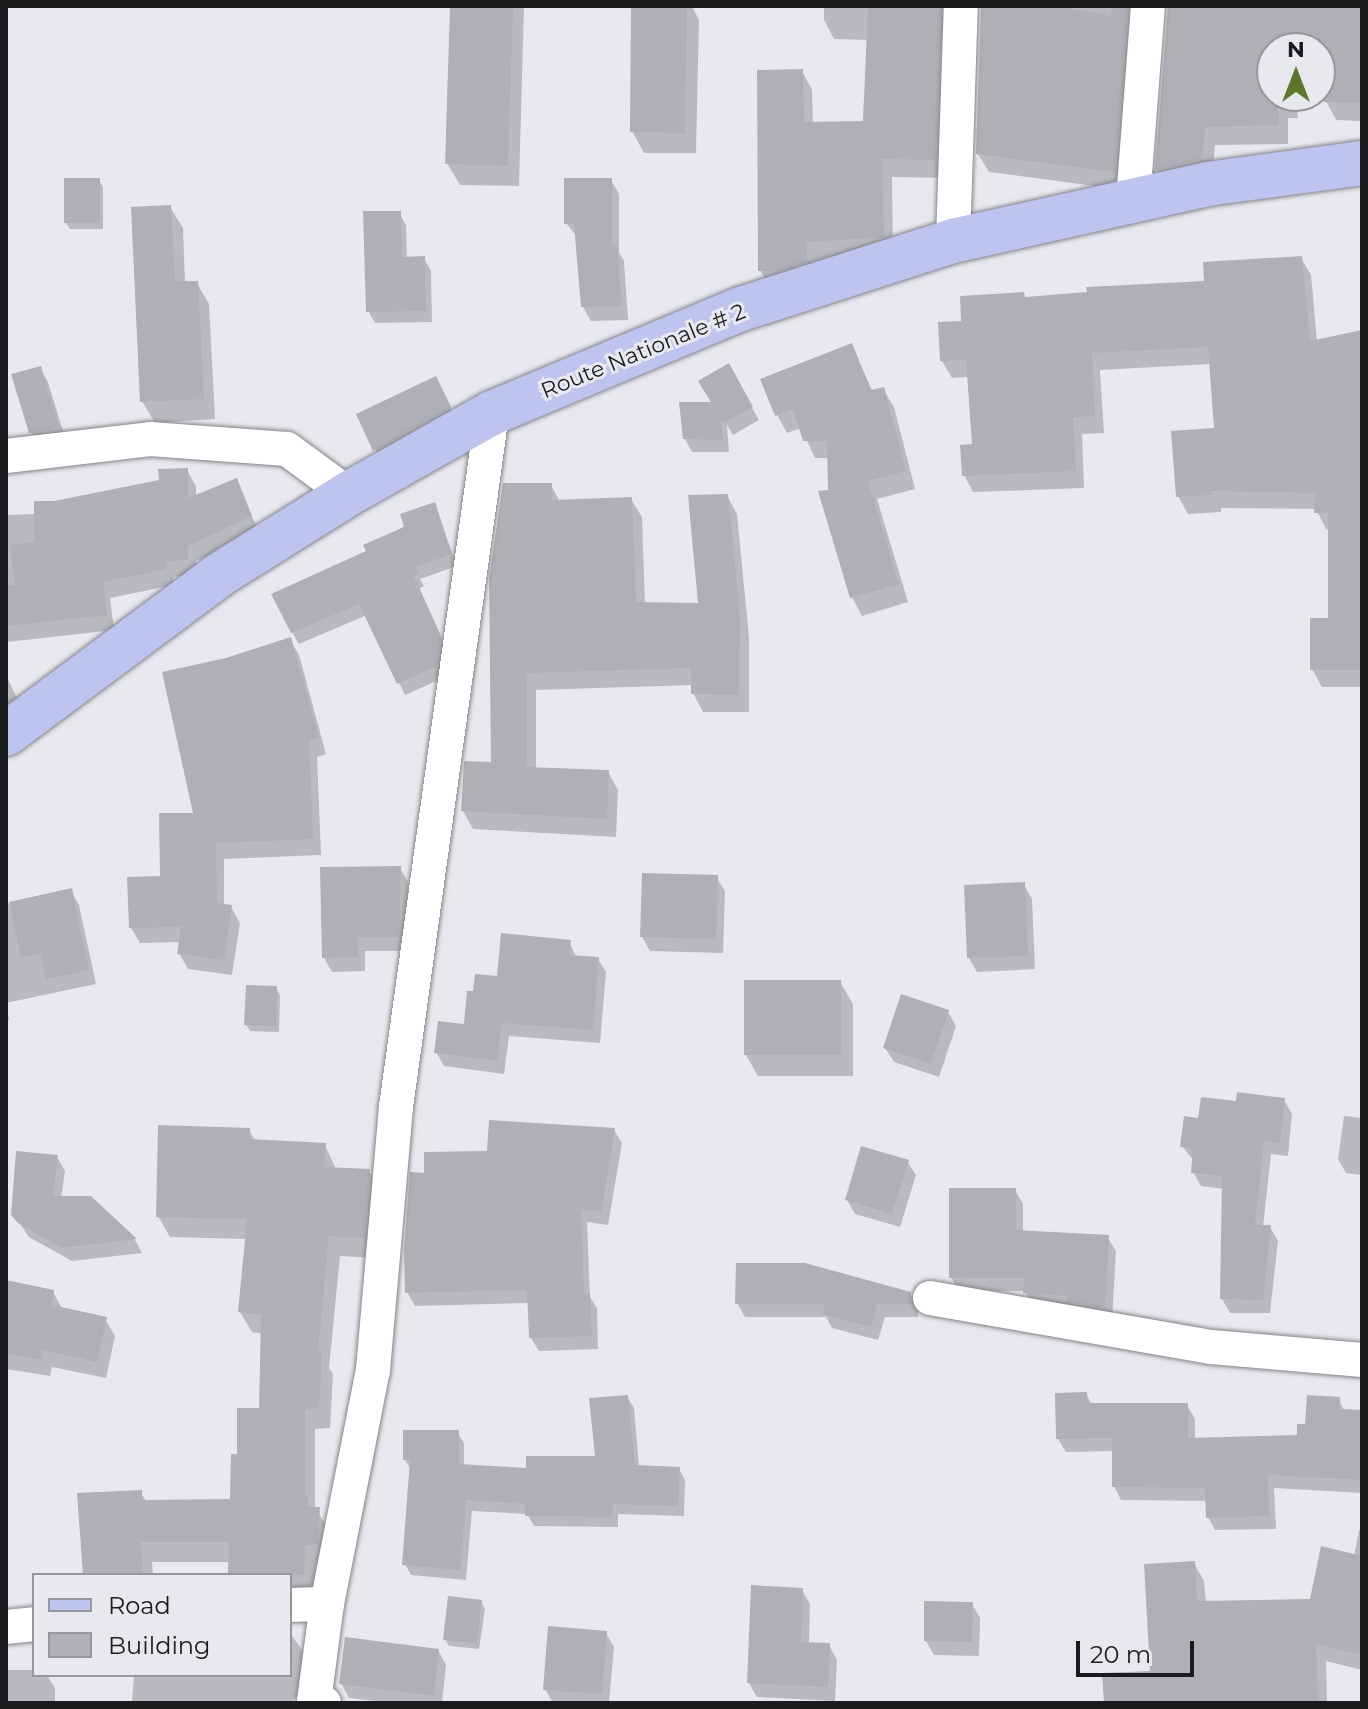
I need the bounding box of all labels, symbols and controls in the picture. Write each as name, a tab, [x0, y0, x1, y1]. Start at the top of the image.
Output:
north arrow	[1256, 32, 1336, 112]
text: N	[1287, 36, 1305, 63]
street label: Route Nationale # 2	[537, 298, 749, 404]
legend	[32, 1573, 292, 1677]
text: Road	[108, 1591, 171, 1620]
scale bar	[1080, 1625, 1198, 1675]
text: Building	[108, 1631, 211, 1660]
text: 20 m	[1090, 1640, 1151, 1669]

